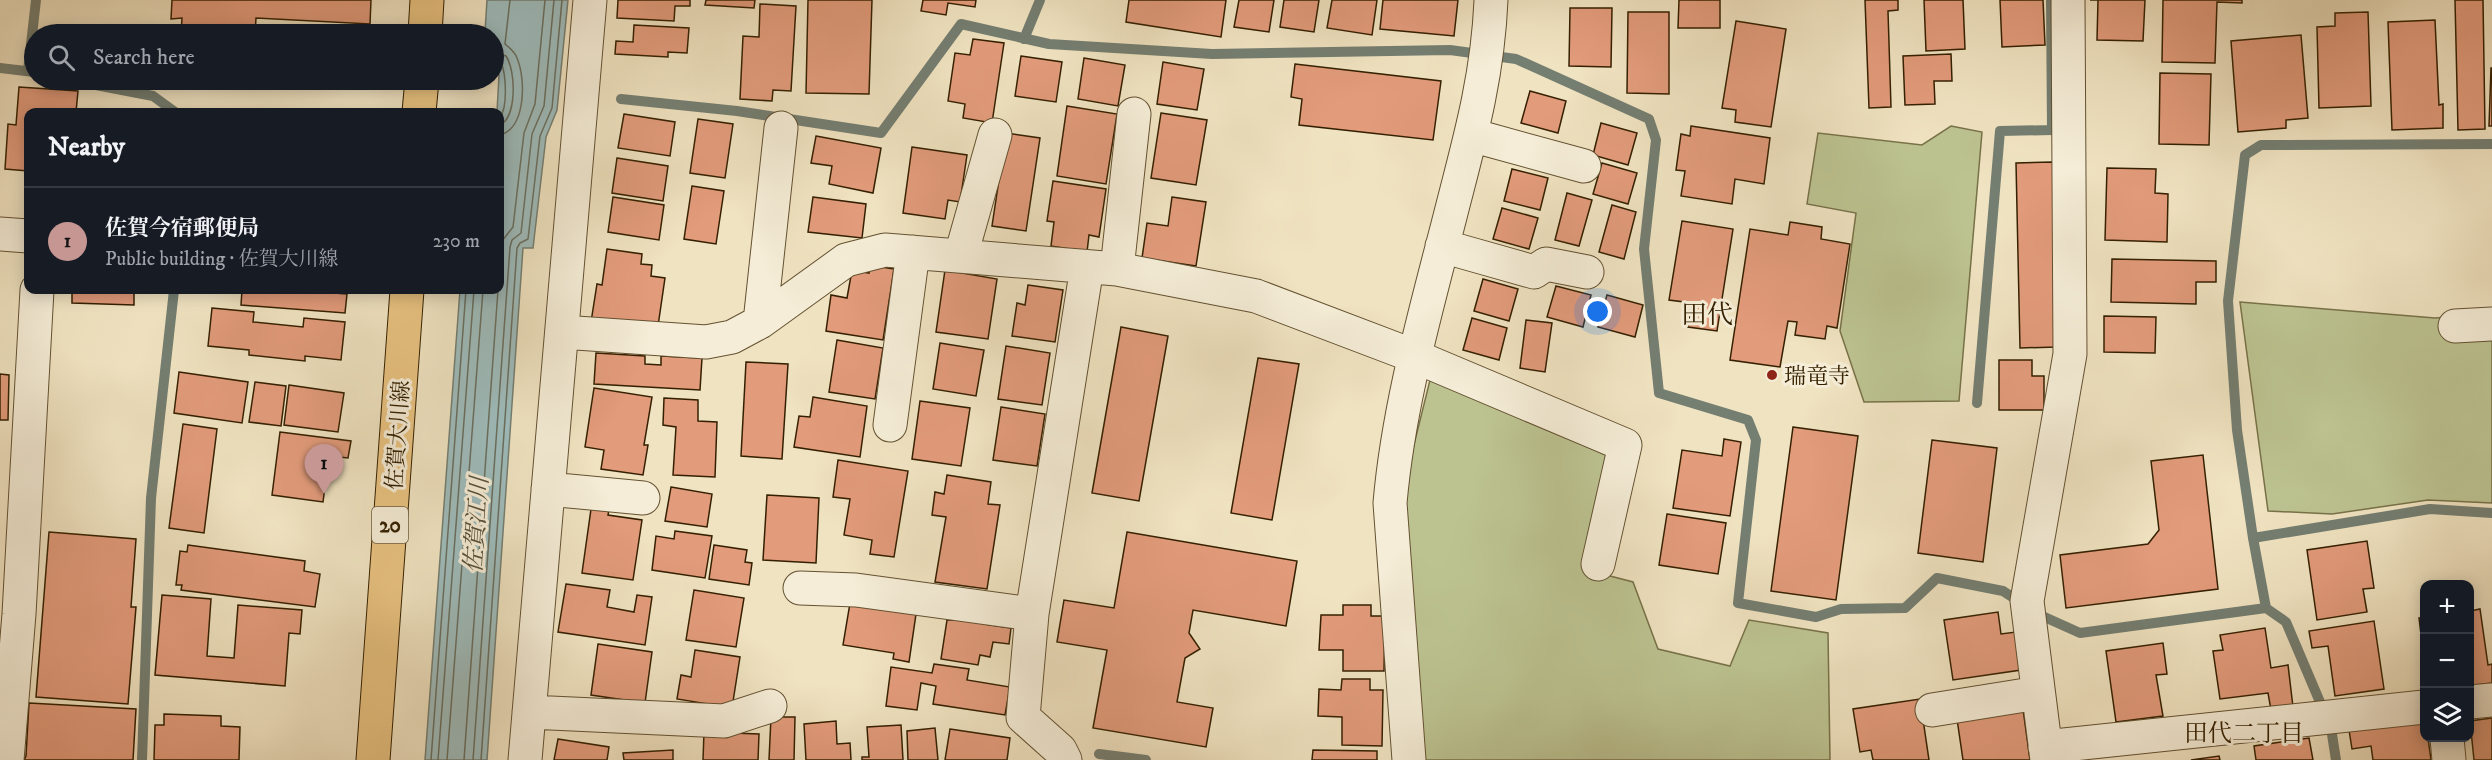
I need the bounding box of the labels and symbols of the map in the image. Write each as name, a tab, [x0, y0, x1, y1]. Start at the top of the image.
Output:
your location	[1583, 297, 1612, 326]
district label: 田代	[1681, 299, 1733, 332]
place label: 瑞竜寺	[1784, 363, 1850, 390]
marker: 瑞竜寺	[1765, 368, 1779, 382]
street label: 佐賀大川線	[381, 379, 416, 491]
pin: 1	[304, 444, 344, 494]
water label: 佐賀江川	[459, 473, 496, 574]
road number: 20	[372, 507, 408, 543]
district label: 田代二丁目	[2184, 719, 2304, 749]

